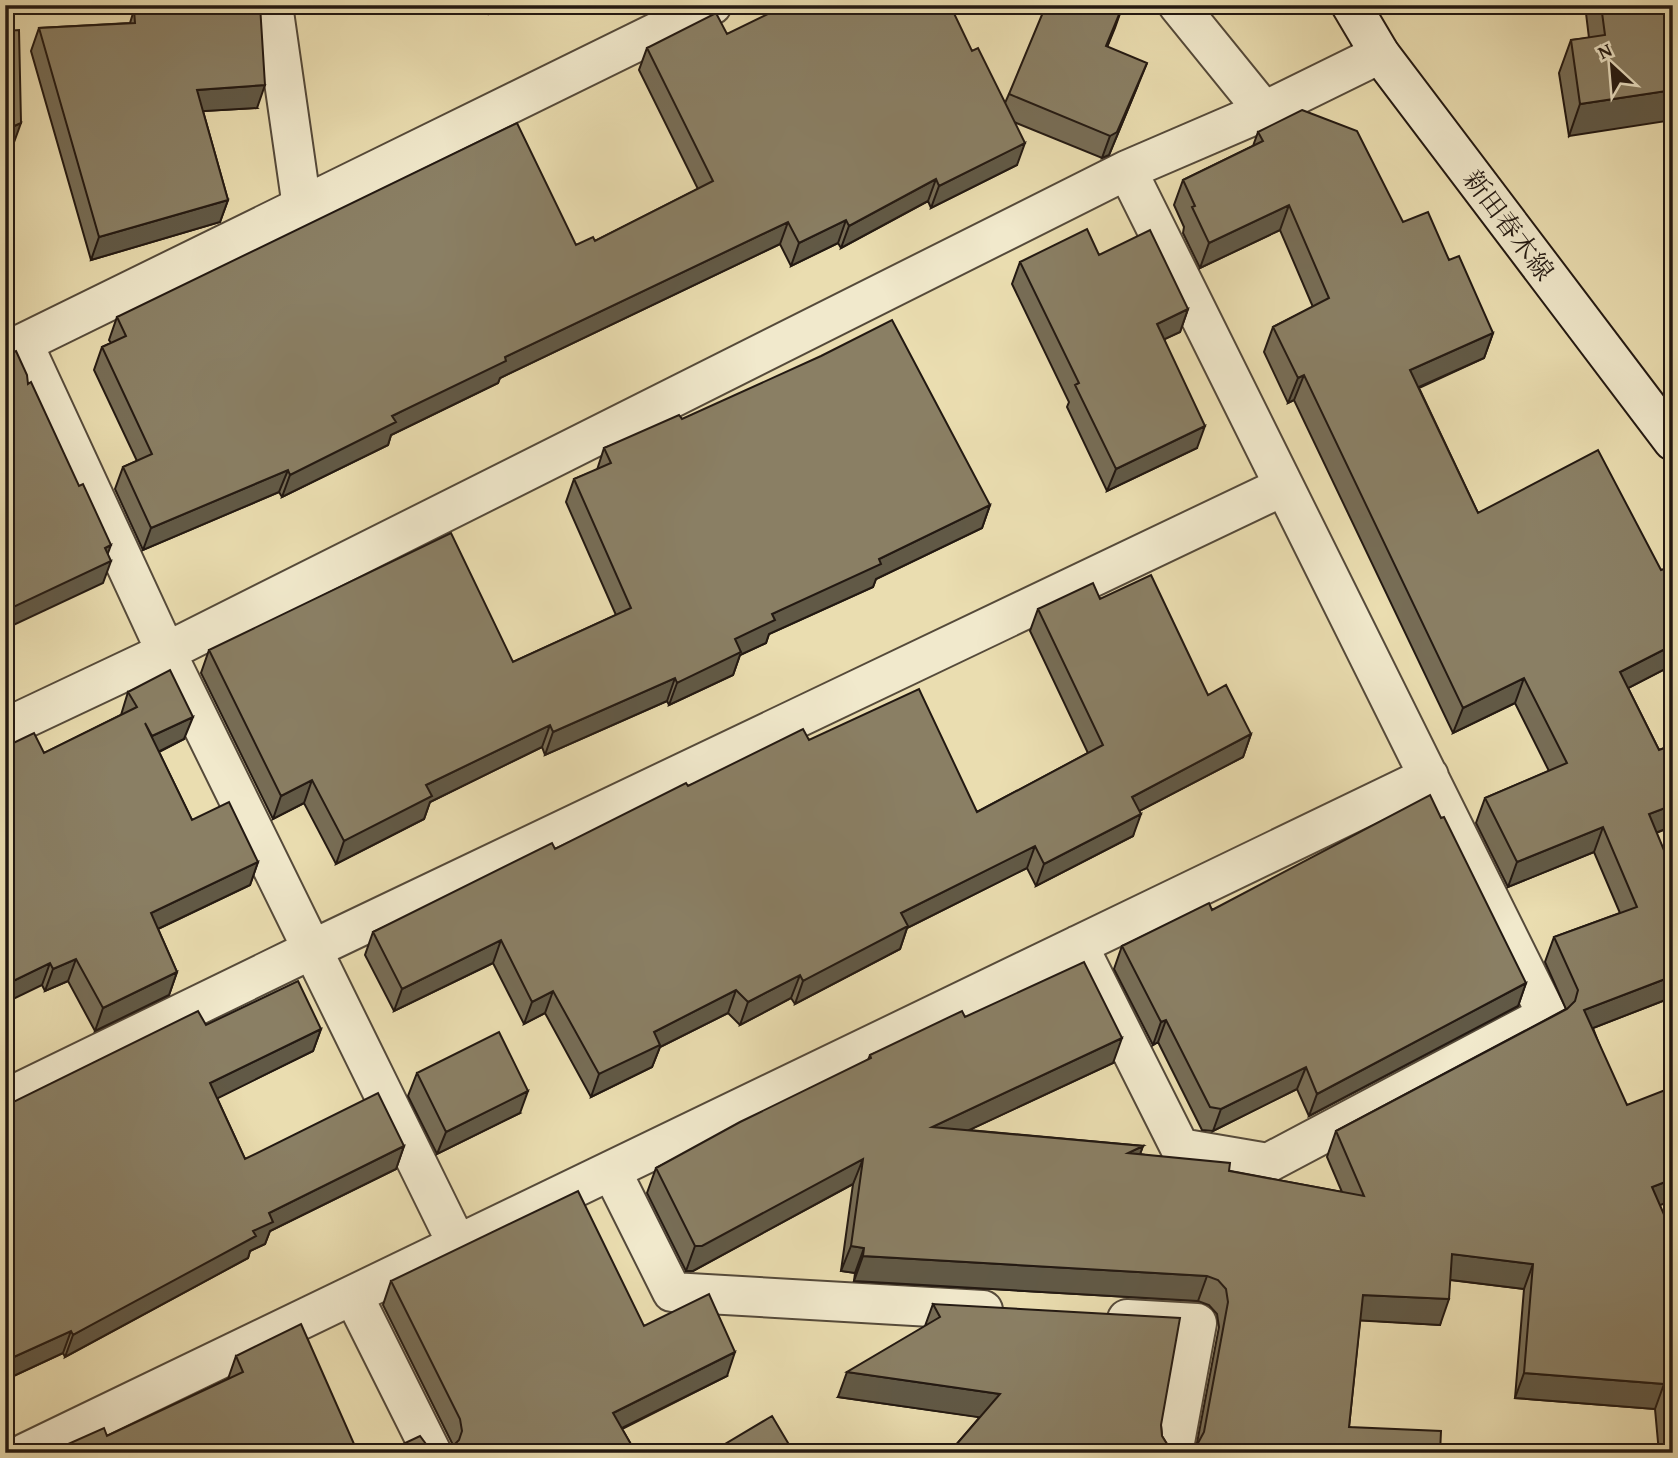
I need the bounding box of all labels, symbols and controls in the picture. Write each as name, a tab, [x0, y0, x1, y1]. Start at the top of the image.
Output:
north arrow	[1576, 32, 1646, 102]
text: N	[1593, 35, 1617, 66]
street label: 新田春木線	[1454, 161, 1564, 289]

